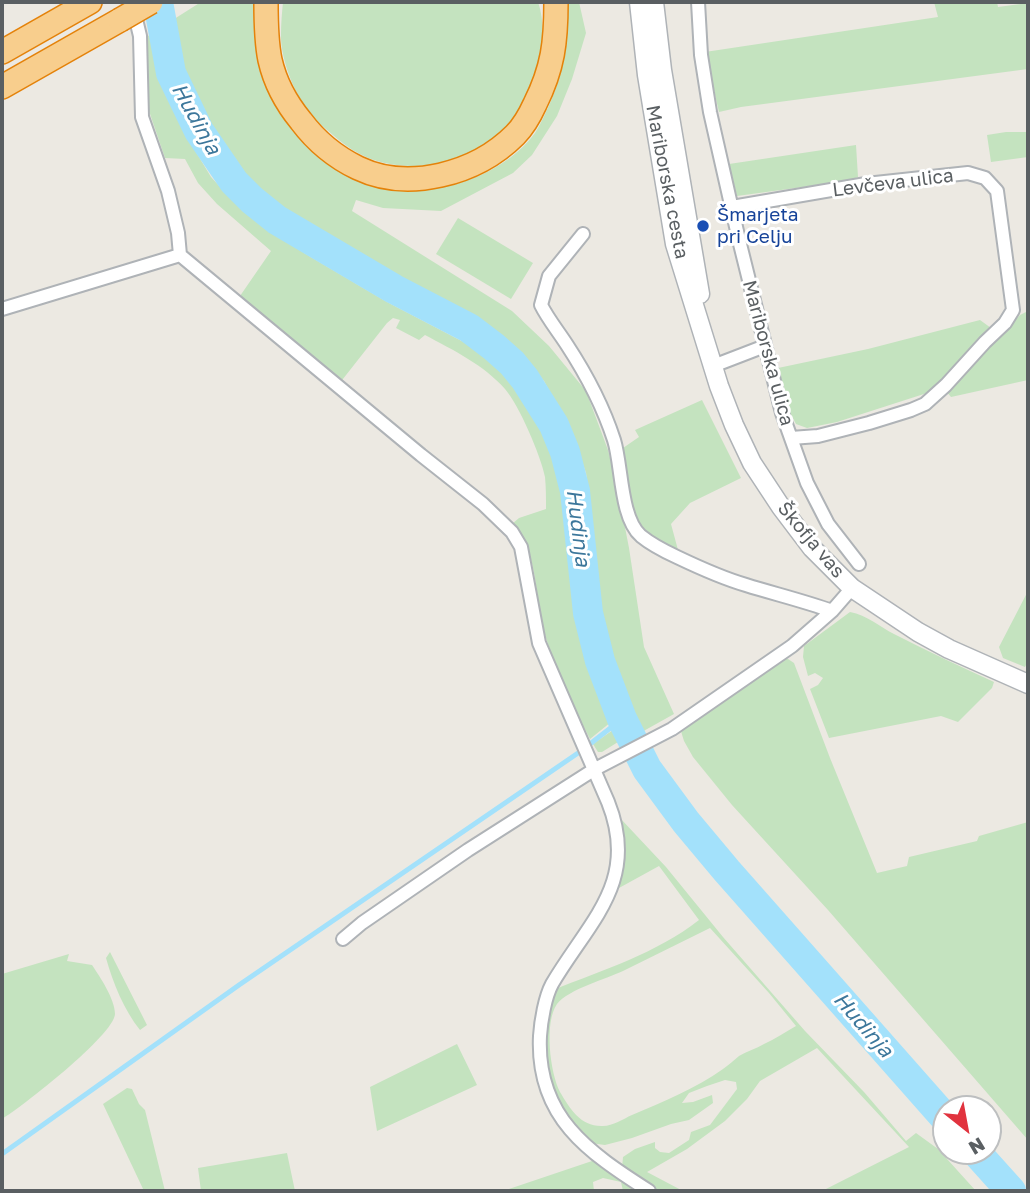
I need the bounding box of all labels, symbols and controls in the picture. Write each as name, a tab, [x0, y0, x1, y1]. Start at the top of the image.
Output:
water label: Hudinja	[166, 79, 226, 159]
street label: Mariborska cesta	[641, 103, 693, 261]
street label: Levčeva ulica	[831, 164, 955, 202]
place label: Šmarjeta pri Celju	[717, 204, 799, 248]
marker: Šmarjeta pri Celju	[695, 218, 711, 234]
street label: Mariborska ulica	[738, 278, 798, 428]
water label: Hudinja	[561, 488, 595, 568]
street label: Škofja vas	[773, 497, 849, 583]
water label: Hudinja	[828, 987, 898, 1063]
north arrow	[932, 1095, 1002, 1165]
text: N	[965, 1133, 989, 1160]

